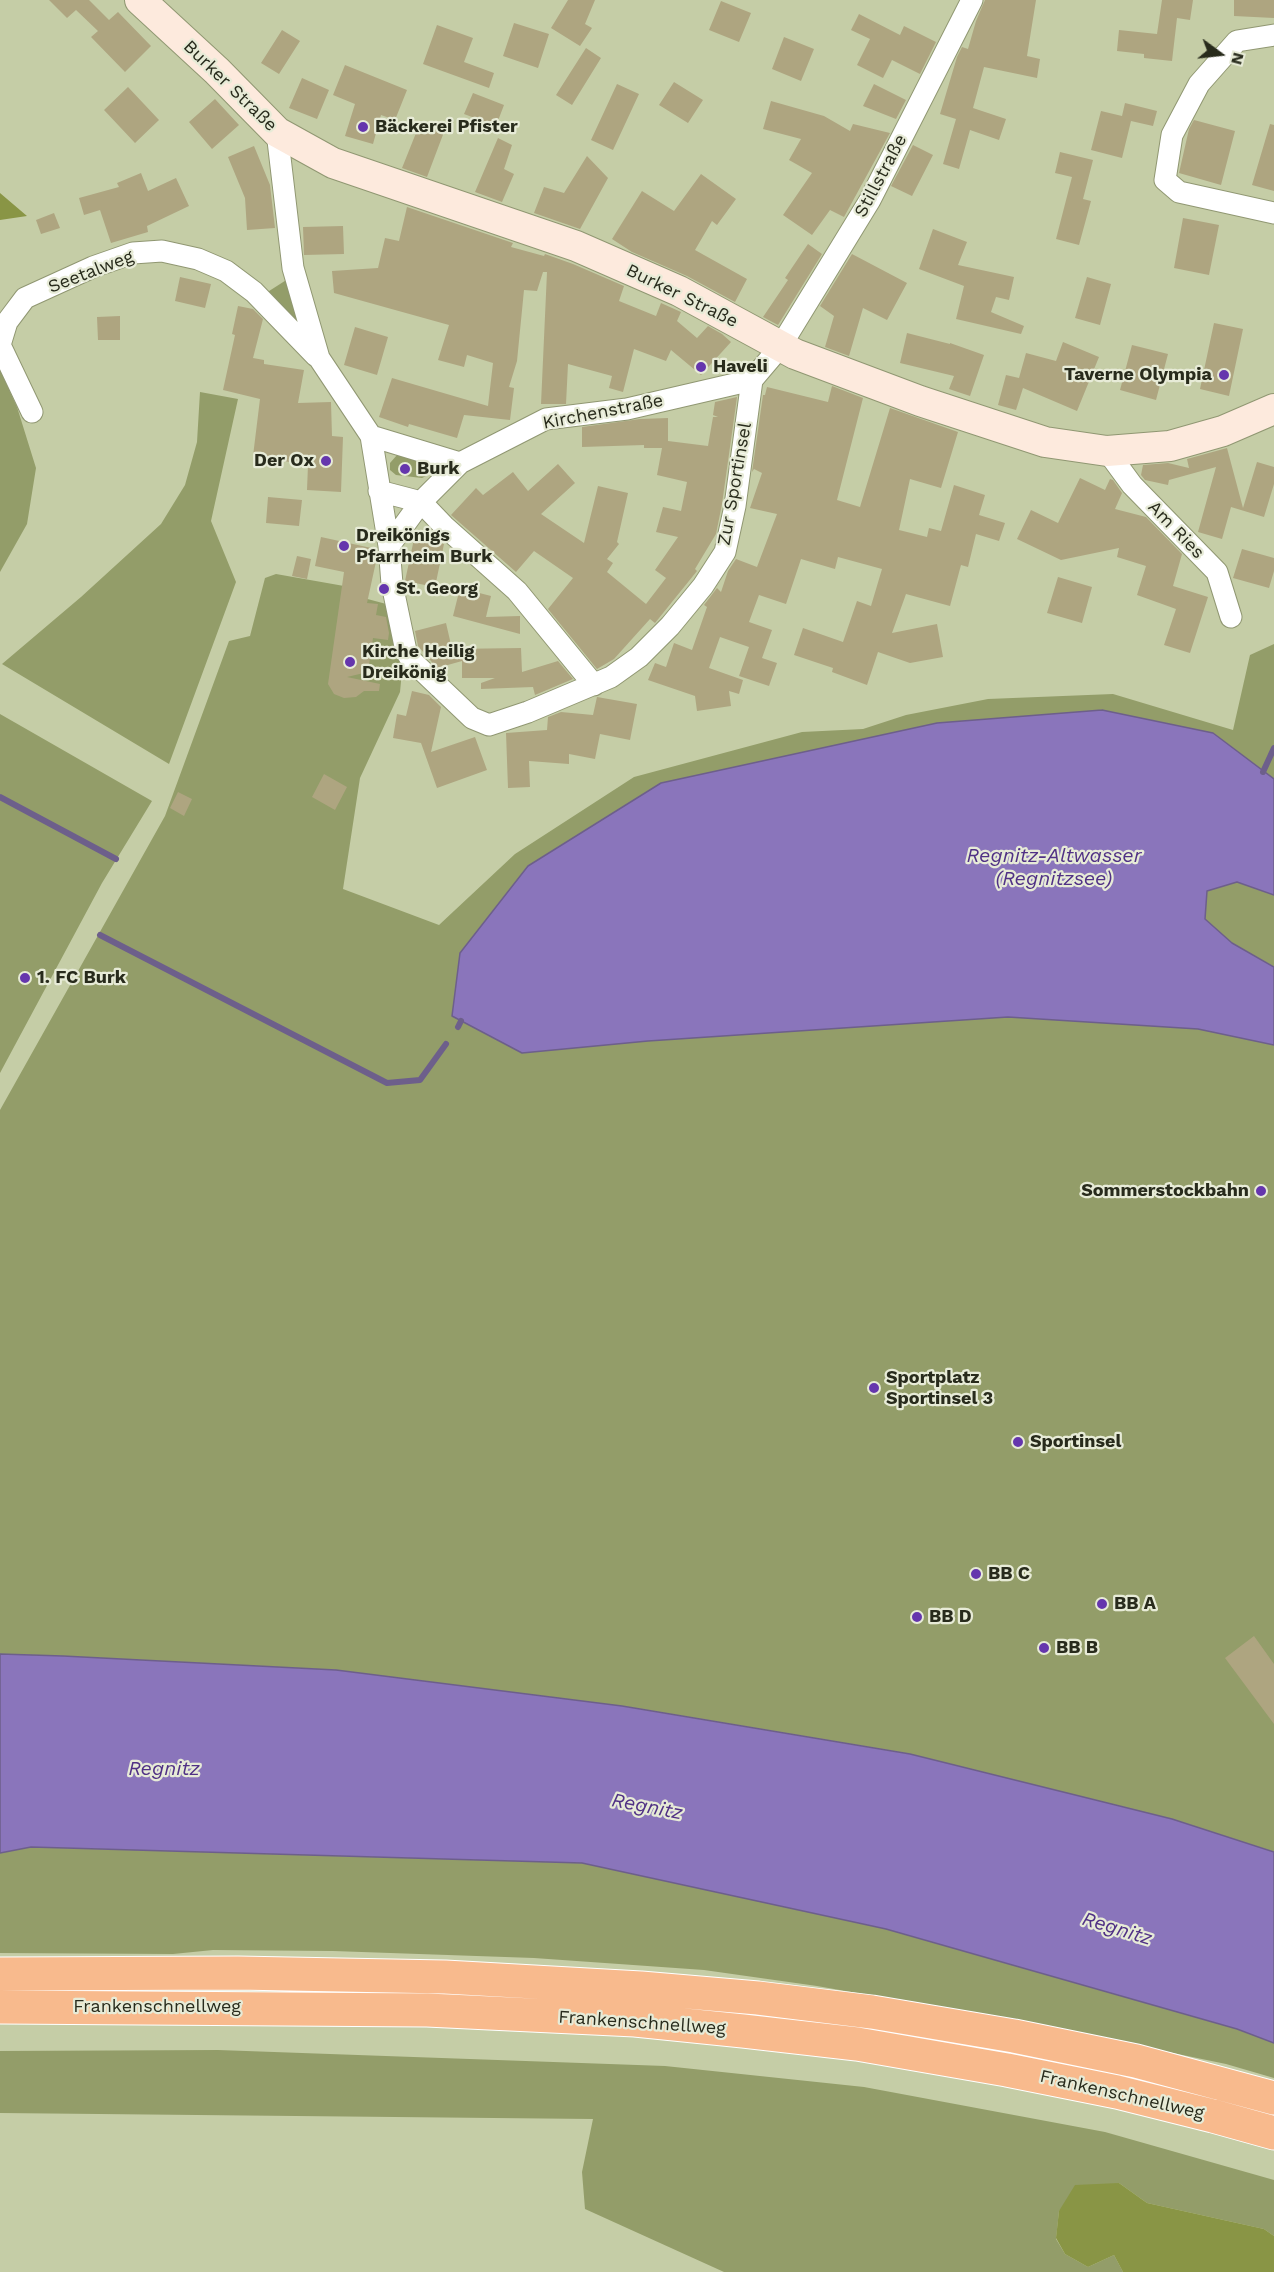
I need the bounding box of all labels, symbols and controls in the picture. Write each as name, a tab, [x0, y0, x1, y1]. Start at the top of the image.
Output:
north arrow	[1190, 24, 1250, 84]
street label: Burker Straße	[179, 36, 281, 136]
text: N	[1227, 51, 1249, 67]
place label: Bäckerei Pfister	[375, 116, 518, 138]
marker: Bäckerei Pfister	[356, 120, 370, 134]
street label: Stillstraße	[850, 131, 912, 221]
street label: Seetalweg	[45, 246, 137, 298]
street label: Burker Straße	[623, 260, 741, 332]
place label: Haveli	[713, 356, 768, 378]
marker: Haveli	[694, 360, 708, 374]
place label: Taverne Olympia	[1064, 364, 1212, 386]
marker: Taverne Olympia	[1217, 368, 1231, 382]
street label: Kirchenstraße	[541, 390, 665, 434]
street label: Zur Sportinsel	[714, 421, 756, 547]
place label: Der Ox	[254, 450, 314, 472]
marker: Der Ox	[319, 454, 333, 468]
place label: Burk	[417, 458, 459, 480]
marker: Burk	[398, 462, 412, 476]
street label: Am Ries	[1143, 497, 1209, 563]
place label: Dreikönigs Pfarrheim Burk	[356, 525, 492, 568]
marker: Dreikönigs Pfarrheim Burk	[337, 539, 351, 553]
place label: St. Georg	[396, 578, 478, 600]
marker: St. Georg	[377, 582, 391, 596]
place label: Kirche Heilig Dreikönig	[362, 641, 474, 684]
marker: Kirche Heilig Dreikönig	[343, 655, 357, 669]
water label: Regnitz-Altwasser (Regnitzsee)	[967, 844, 1141, 891]
place label: 1. FC Burk	[37, 967, 126, 989]
marker: 1. FC Burk	[18, 971, 32, 985]
place label: Sommerstockbahn	[1081, 1180, 1249, 1202]
marker: Sommerstockbahn	[1254, 1184, 1268, 1198]
place label: Sportplatz Sportinsel 3	[886, 1367, 993, 1410]
marker: Sportplatz Sportinsel 3	[867, 1381, 881, 1395]
place label: Sportinsel	[1030, 1431, 1121, 1453]
marker: Sportinsel	[1011, 1435, 1025, 1449]
place label: BB C	[988, 1563, 1030, 1585]
marker: BB C	[969, 1567, 983, 1581]
place label: BB A	[1114, 1593, 1156, 1615]
marker: BB A	[1095, 1597, 1109, 1611]
place label: BB D	[929, 1606, 972, 1628]
marker: BB D	[910, 1610, 924, 1624]
place label: BB B	[1056, 1637, 1098, 1659]
marker: BB B	[1037, 1641, 1051, 1655]
water label: Regnitz	[128, 1757, 200, 1781]
water label: Regnitz	[610, 1788, 684, 1826]
water label: Regnitz	[1079, 1907, 1155, 1951]
street label: Frankenschnellweg	[73, 1996, 241, 2018]
street label: Frankenschnellweg	[558, 2006, 726, 2040]
street label: Frankenschnellweg	[1038, 2066, 1206, 2124]

